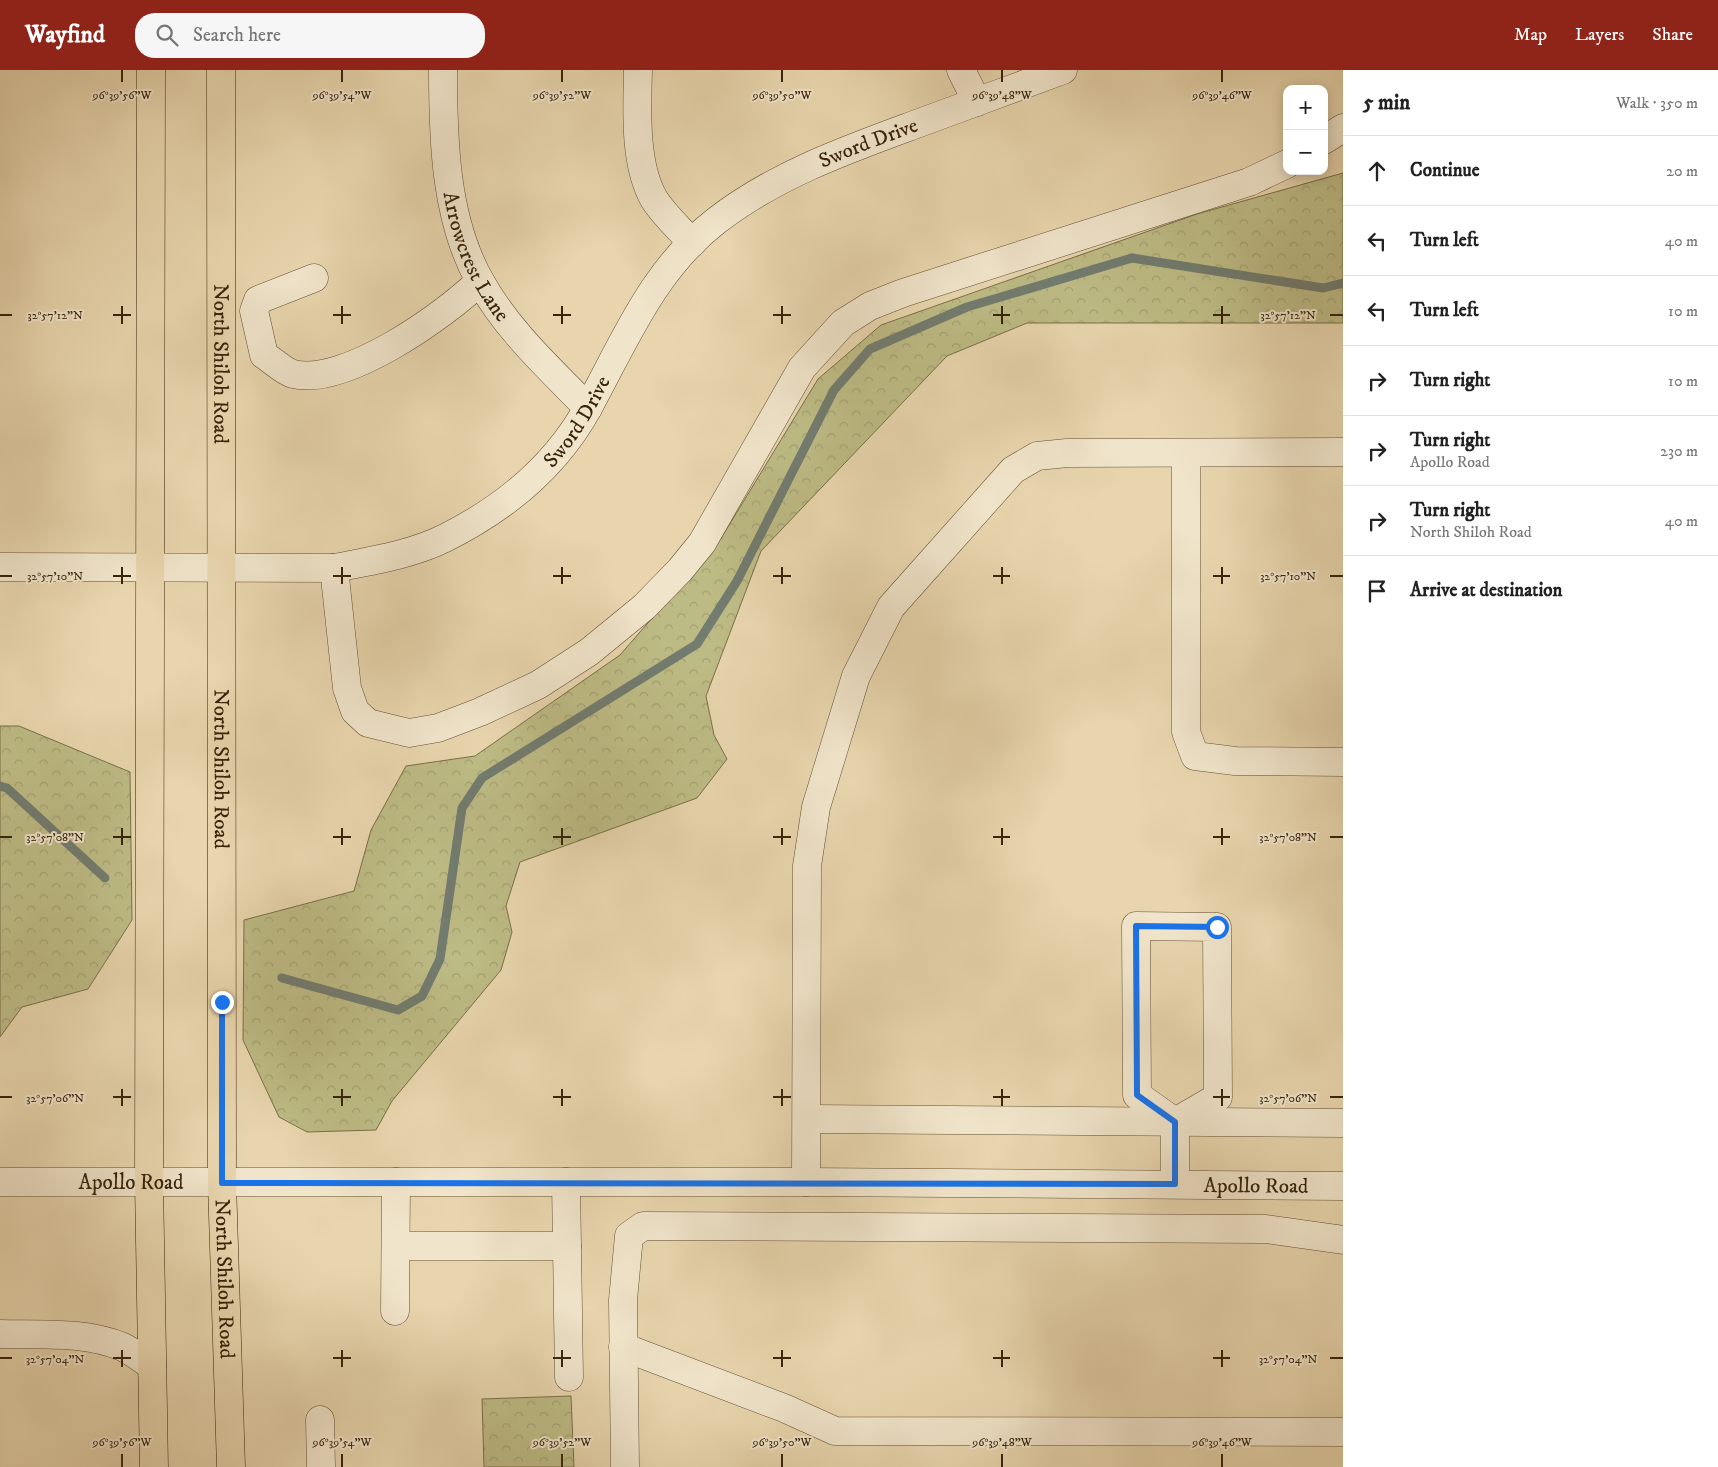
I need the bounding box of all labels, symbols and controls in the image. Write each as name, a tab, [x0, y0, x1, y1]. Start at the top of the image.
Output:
search box	[135, 13, 485, 58]
text: Wayfind	[25, 20, 105, 50]
icon: search	[153, 21, 181, 49]
text: Search here	[193, 24, 281, 47]
text: Map	[1514, 24, 1547, 46]
text: Layers	[1575, 24, 1624, 46]
text: Share	[1652, 24, 1693, 46]
map controls	[1283, 85, 1328, 175]
button: +	[1283, 85, 1328, 130]
text: 96°39'56"W	[92, 88, 152, 103]
text: 96°39'54"W	[312, 88, 372, 103]
text: 96°39'52"W	[532, 88, 592, 103]
text: 96°39'50"W	[752, 88, 813, 103]
text: 96°39'48"W	[971, 88, 1033, 103]
text: 96°39'46"W	[1191, 88, 1253, 103]
text: 5 min	[1363, 90, 1410, 116]
text: Walk · 350 m	[1616, 93, 1698, 113]
street label: Sword Drive	[815, 113, 922, 174]
button: −	[1283, 130, 1328, 175]
icon: ahead	[1363, 157, 1391, 185]
text: Continue	[1410, 159, 1480, 182]
text: 20 m	[1666, 161, 1698, 181]
street label: Arrowcrest Lane	[437, 189, 515, 328]
icon: left	[1363, 227, 1391, 255]
text: Turn left	[1410, 229, 1479, 252]
text: 40 m	[1665, 231, 1698, 251]
street label: North Shiloh Road	[207, 284, 233, 444]
icon: left	[1363, 297, 1391, 325]
text: Turn left	[1410, 299, 1479, 322]
text: 10 m	[1668, 301, 1698, 321]
text: 32°57'12"N	[27, 308, 83, 323]
text: 32°57'12"N	[1260, 308, 1316, 323]
icon: right	[1363, 367, 1391, 395]
text: Turn right	[1410, 369, 1490, 392]
text: 10 m	[1668, 371, 1698, 391]
street label: Sword Drive	[538, 372, 617, 473]
text: Turn right	[1410, 429, 1490, 452]
icon: right	[1363, 437, 1391, 465]
text: 230 m	[1660, 441, 1698, 461]
text: Apollo Road	[1410, 452, 1490, 472]
text: Turn right	[1410, 499, 1490, 522]
icon: right	[1363, 507, 1391, 535]
text: 40 m	[1665, 511, 1698, 531]
text: North Shiloh Road	[1410, 522, 1532, 542]
text: 32°57'10"N	[27, 569, 83, 584]
text: 32°57'10"N	[1260, 569, 1316, 584]
icon: arrive	[1363, 577, 1391, 605]
text: Arrive at destination	[1410, 579, 1562, 602]
street label: North Shiloh Road	[208, 689, 234, 849]
text: 32°57'08"N	[26, 830, 84, 845]
text: 32°57'08"N	[1259, 830, 1317, 845]
route start	[1206, 916, 1229, 939]
route end	[211, 991, 234, 1014]
text: 32°57'06"N	[26, 1091, 84, 1106]
text: 32°57'06"N	[1259, 1091, 1317, 1106]
street label: Apollo Road	[79, 1170, 184, 1196]
street label: Apollo Road	[1203, 1173, 1309, 1200]
street label: North Shiloh Road	[209, 1199, 240, 1360]
text: 32°57'04"N	[26, 1352, 84, 1367]
text: 32°57'04"N	[1259, 1352, 1317, 1367]
text: 96°39'56"W	[92, 1435, 152, 1450]
text: 96°39'54"W	[312, 1435, 372, 1450]
text: 96°39'52"W	[532, 1435, 592, 1450]
text: 96°39'50"W	[752, 1435, 813, 1450]
text: 96°39'48"W	[971, 1435, 1033, 1450]
text: 96°39'46"W	[1191, 1435, 1253, 1450]

